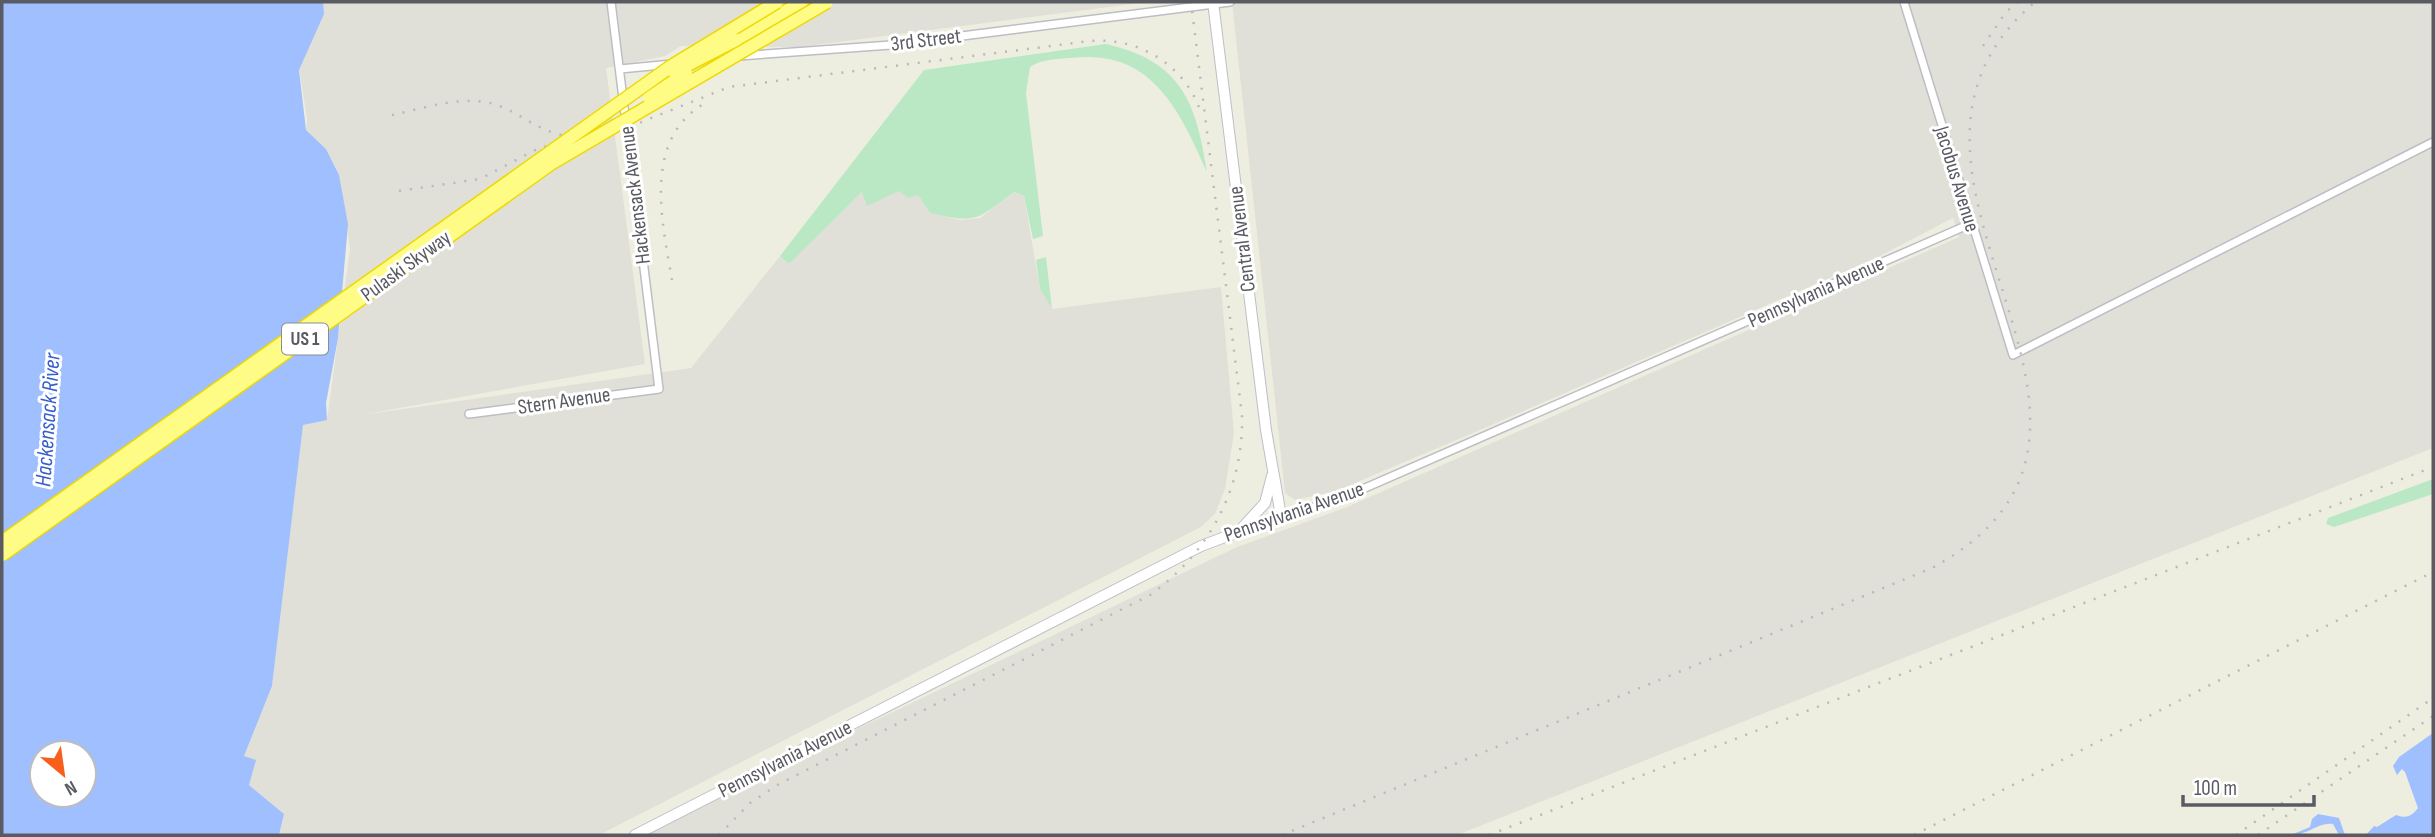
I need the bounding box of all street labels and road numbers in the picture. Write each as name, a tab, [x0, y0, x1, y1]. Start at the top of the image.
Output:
street label: 3rd Street	[889, 23, 963, 57]
street label: Jacobus Avenue	[1929, 122, 1985, 235]
street label: Hackensack Avenue	[614, 125, 656, 265]
street label: Central Avenue	[1223, 185, 1261, 293]
street label: Pulaski Skyway	[356, 225, 456, 307]
street label: Pennsylvania Avenue	[1744, 251, 1888, 333]
road number: US 1	[282, 324, 328, 354]
street label: Stern Avenue	[516, 382, 612, 420]
street label: Pennsylvania Avenue	[1221, 476, 1367, 548]
street label: Pennsylvania Avenue	[714, 715, 856, 803]

